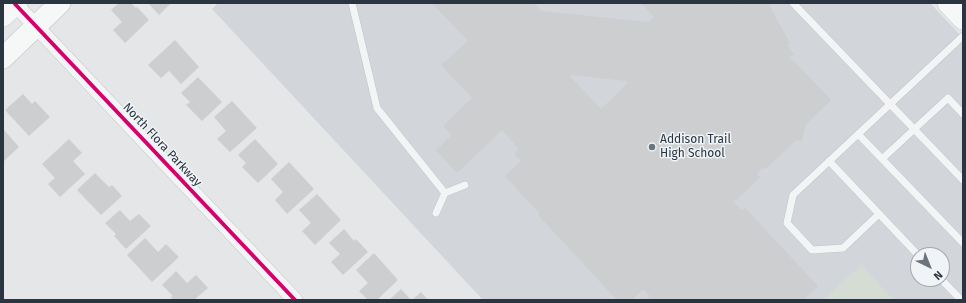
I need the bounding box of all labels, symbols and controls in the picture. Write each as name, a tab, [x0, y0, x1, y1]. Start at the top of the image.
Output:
street label: North Flora Parkway	[120, 100, 204, 190]
place label: Addison Trail High School	[660, 133, 731, 161]
marker: Addison Trail High School	[647, 142, 657, 152]
north arrow	[910, 247, 950, 287]
text: N	[931, 268, 945, 283]

